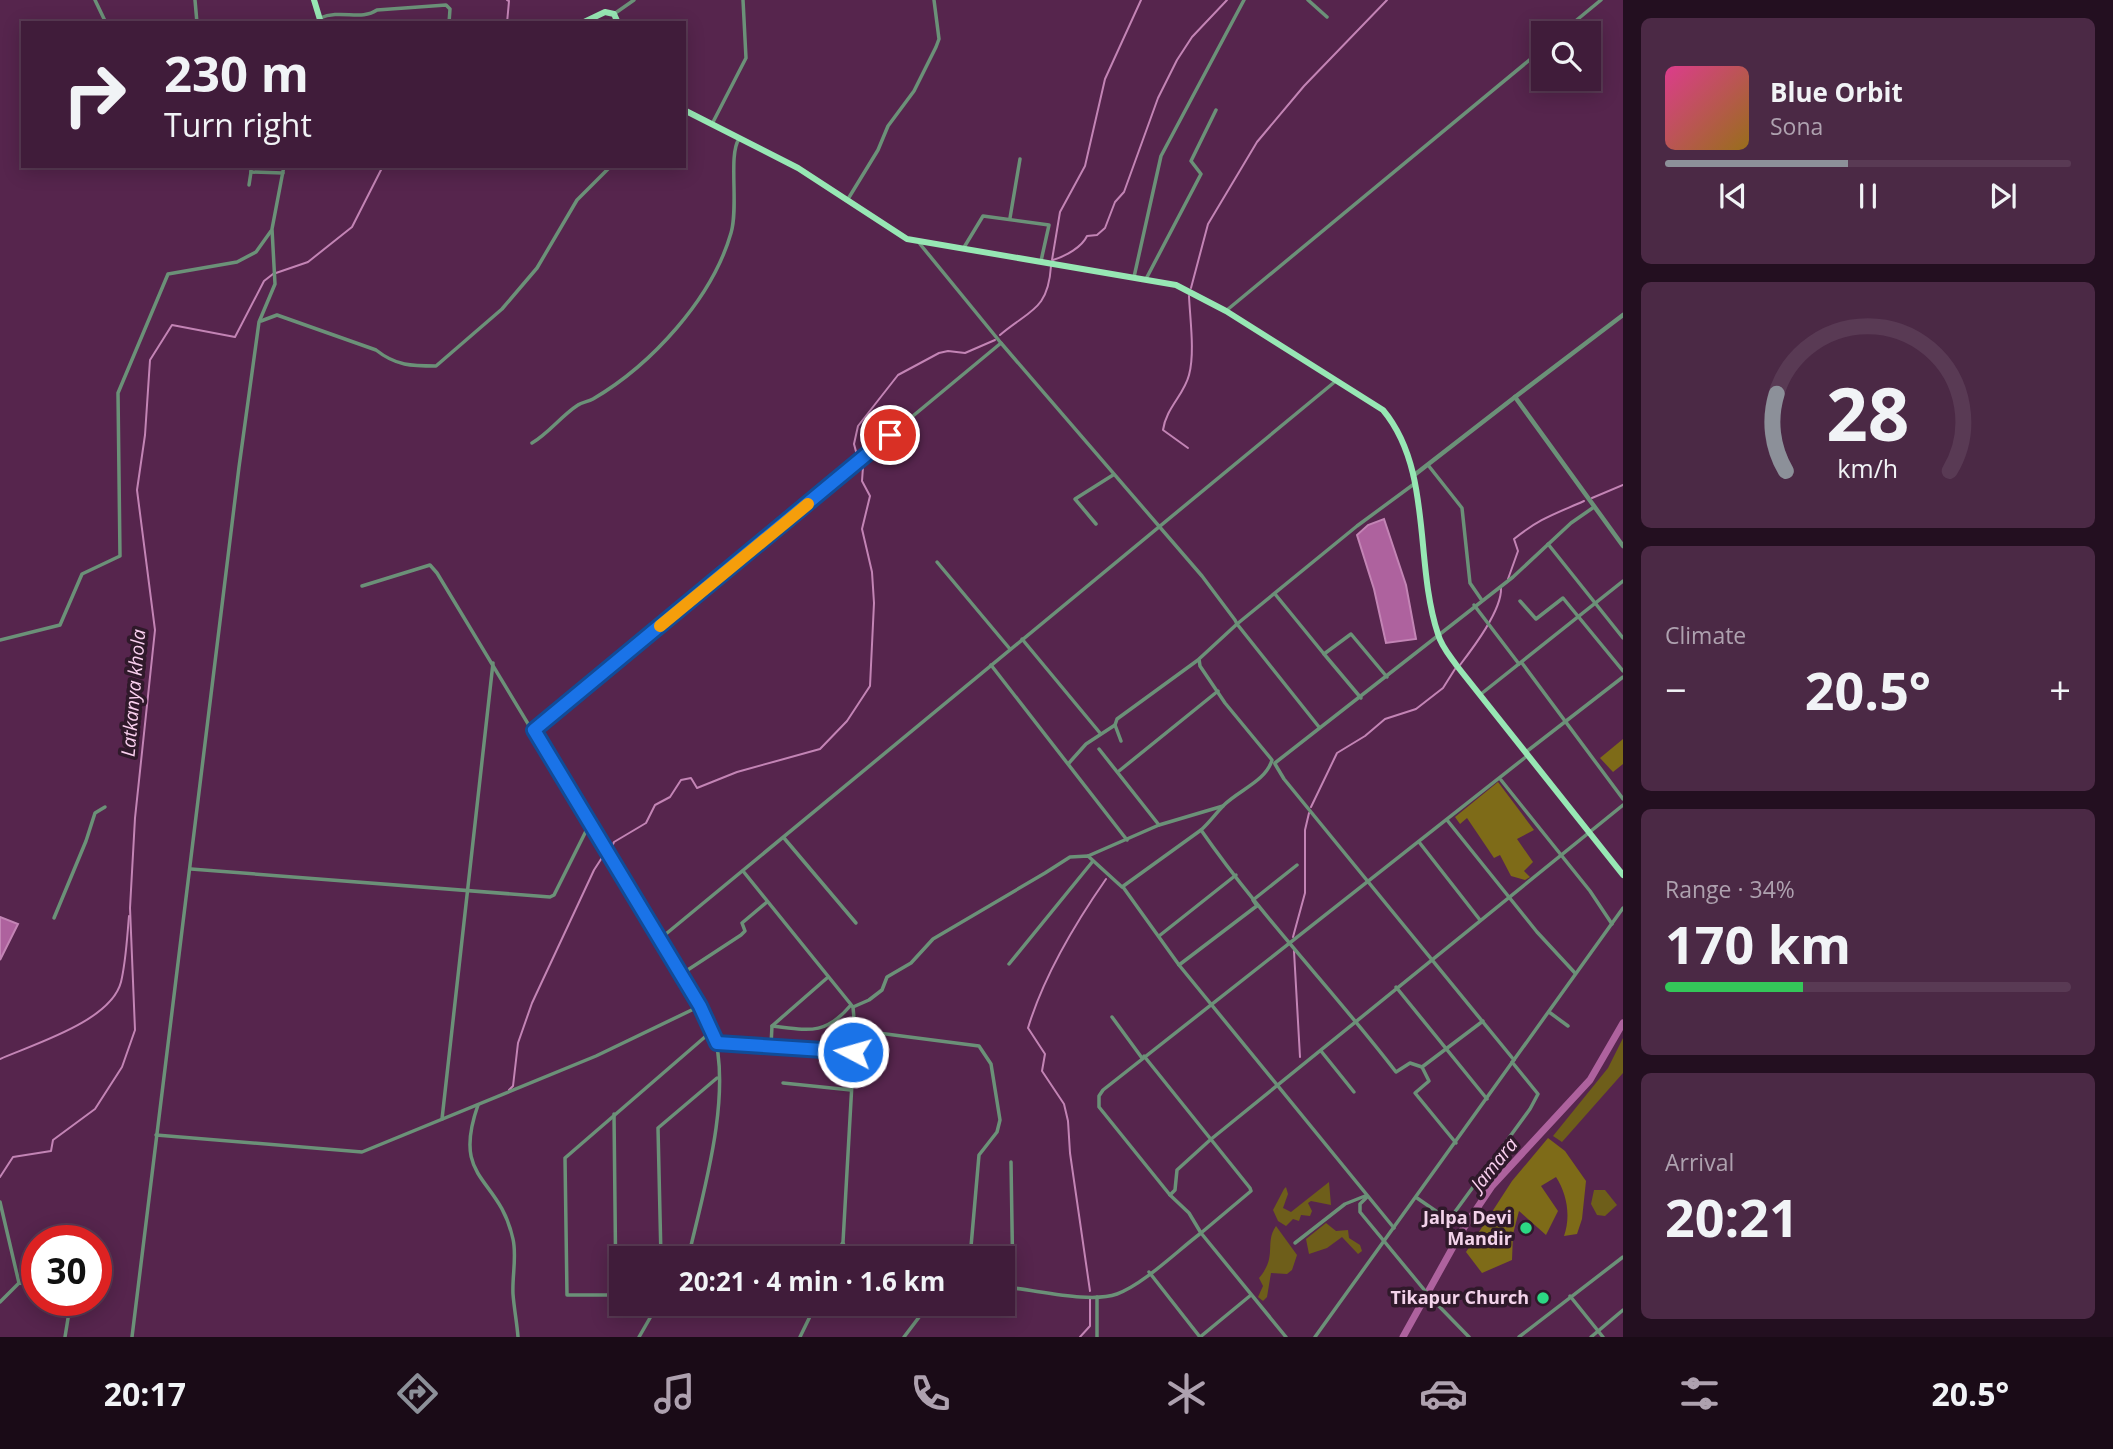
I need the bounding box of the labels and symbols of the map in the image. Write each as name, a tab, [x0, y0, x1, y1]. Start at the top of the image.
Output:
pin	[860, 405, 920, 465]
water label: Latkanya khola	[114, 628, 152, 758]
position arrow	[816, 1015, 890, 1089]
water label: Jamara	[1463, 1132, 1524, 1198]
place label: Jalpa Devi Mandir	[1421, 1205, 1512, 1250]
marker: Jalpa Devi Mandir	[1518, 1220, 1534, 1236]
speed limit sign: 30	[21, 1225, 112, 1316]
place label: Tikapur Church	[1391, 1285, 1529, 1309]
marker: Tikapur Church	[1535, 1290, 1551, 1306]

